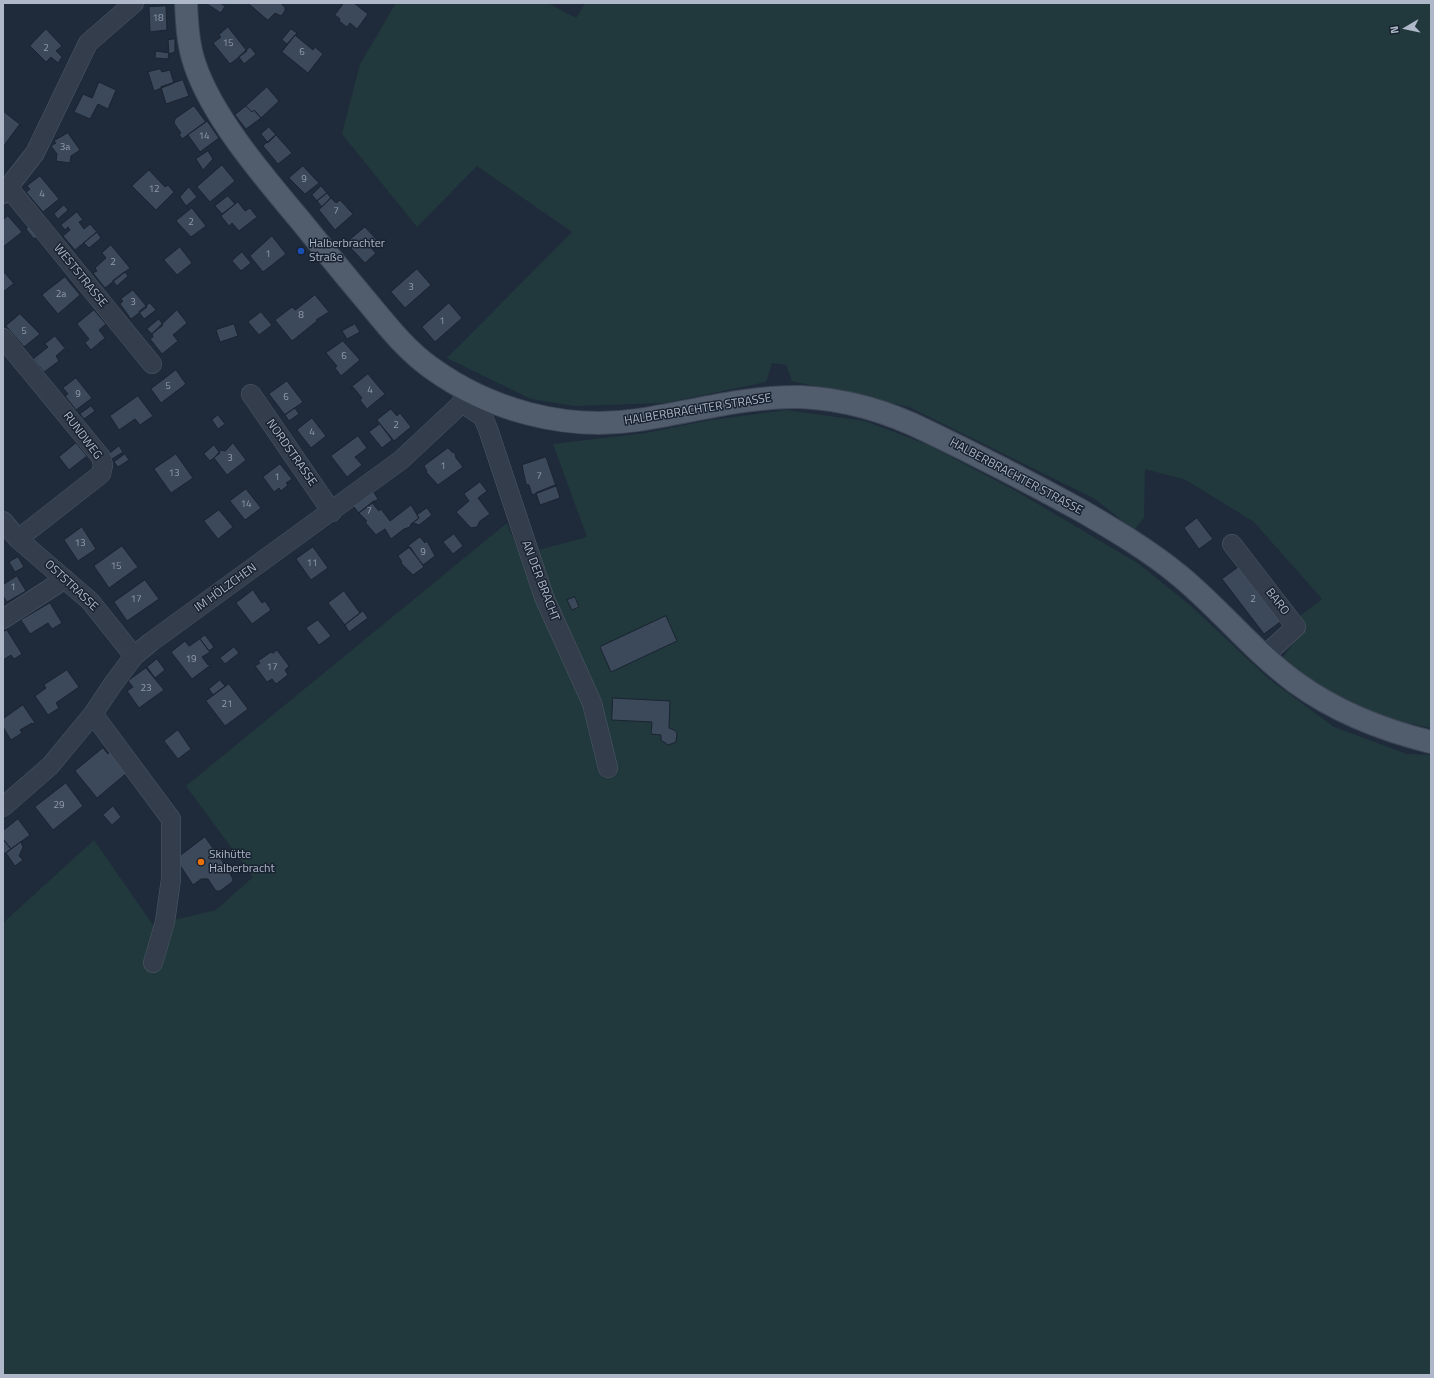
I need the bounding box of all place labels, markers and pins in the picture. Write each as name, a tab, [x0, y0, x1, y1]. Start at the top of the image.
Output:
place label: Halberbrachter Straße	[309, 237, 385, 265]
marker: Halberbrachter Straße	[296, 246, 306, 256]
place label: Skihütte Halberbracht	[209, 848, 275, 876]
marker: Skihütte Halberbracht	[196, 857, 206, 867]

